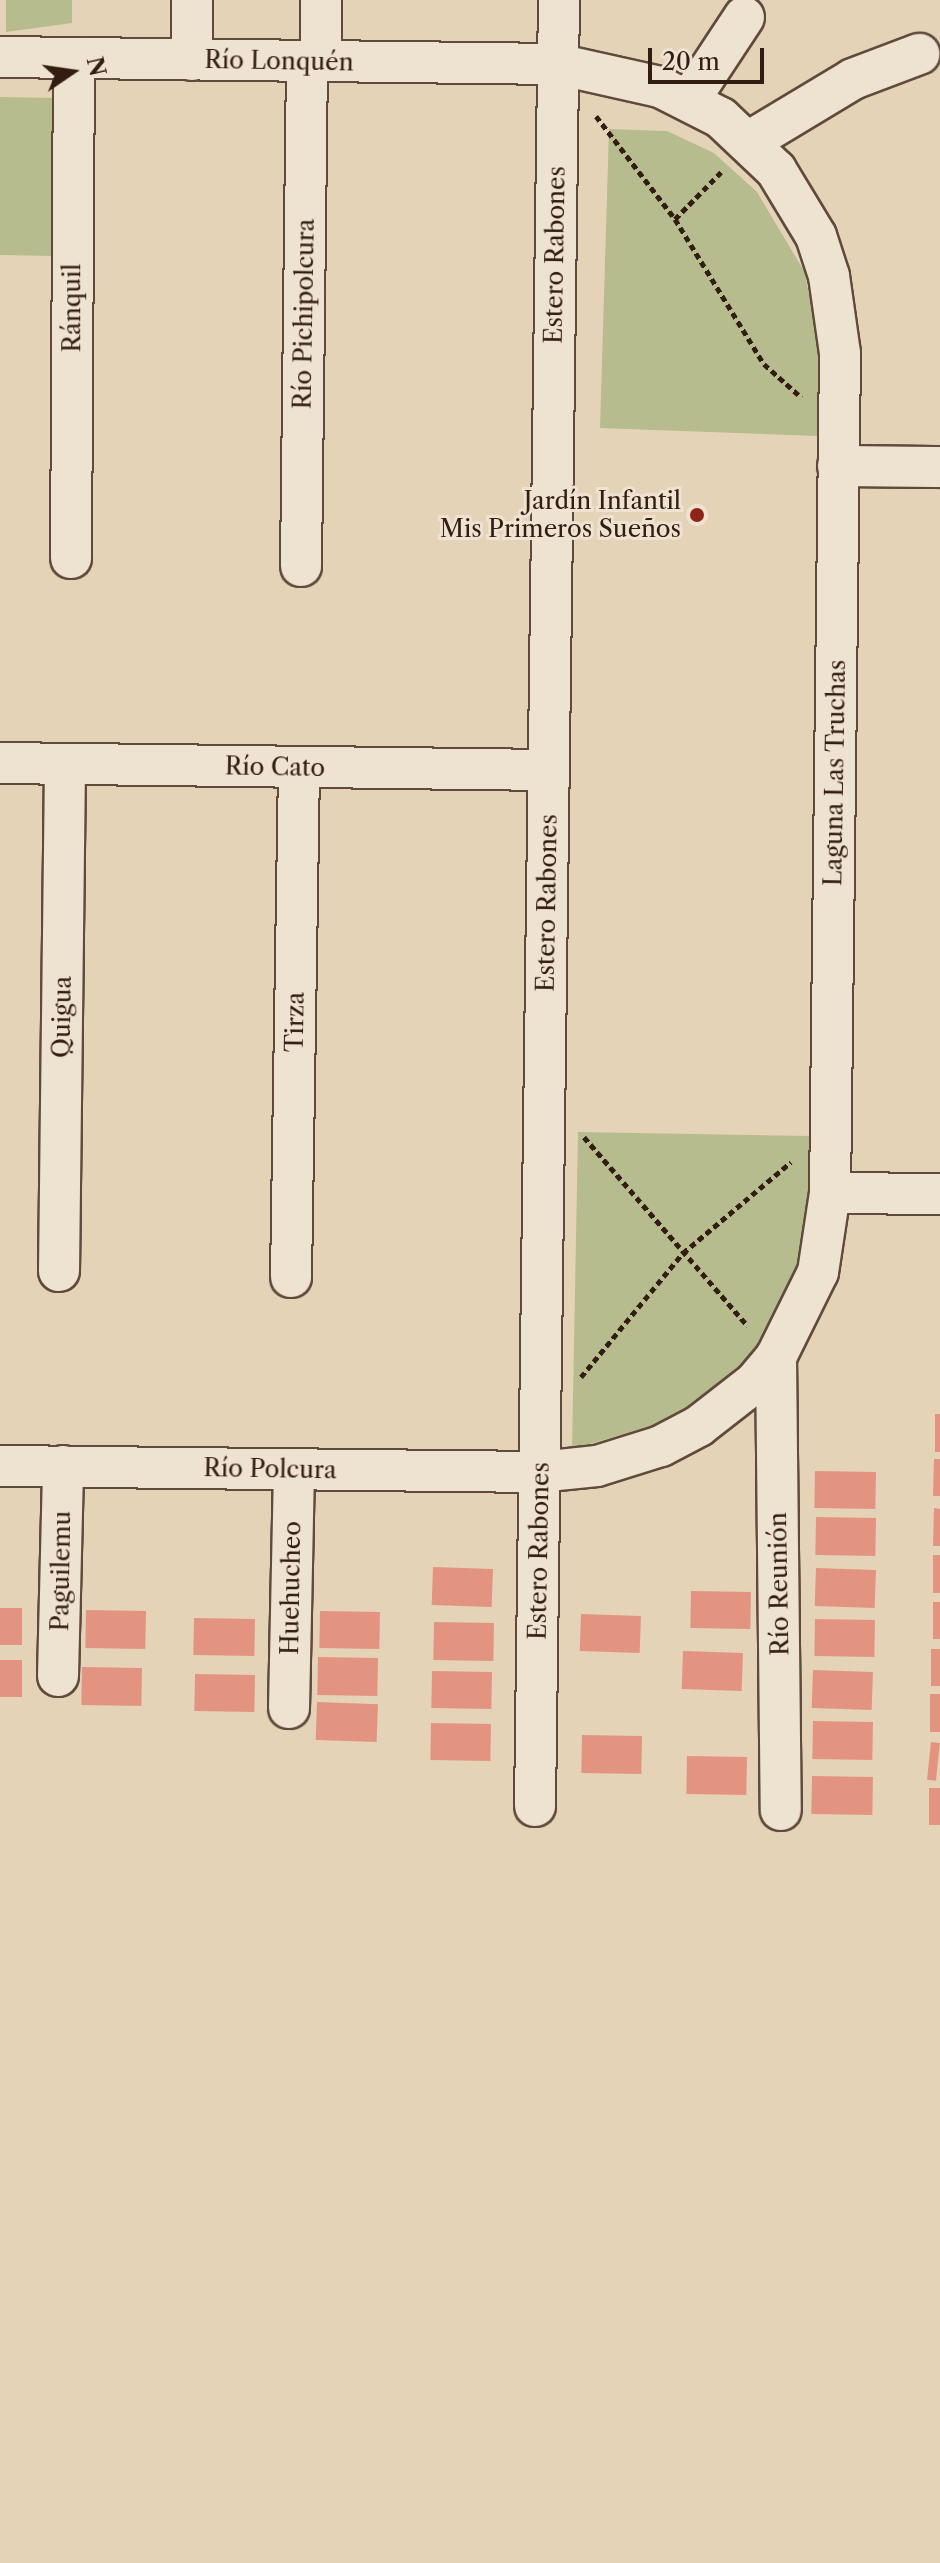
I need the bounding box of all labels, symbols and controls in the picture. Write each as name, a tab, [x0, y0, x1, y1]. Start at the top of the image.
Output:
north arrow	[32, 32, 112, 112]
scale bar	[652, 32, 768, 82]
street label: Río Lonquén	[204, 45, 354, 77]
text: 20 m	[662, 47, 720, 76]
text: N	[81, 54, 111, 79]
street label: Estero Rabones	[539, 166, 571, 344]
street label: Río Pichipolcura	[288, 218, 320, 410]
street label: Ránquil	[58, 264, 86, 352]
place label: Jardín Infantil Mis Primeros Sueños	[440, 487, 681, 543]
marker: Jardín Infantil Mis Primeros Sueños	[688, 506, 706, 524]
street label: Laguna Las Truchas	[819, 659, 851, 887]
street label: Río Cato	[225, 752, 325, 782]
street label: Estero Rabones	[531, 814, 563, 992]
street label: Quigua	[47, 976, 77, 1058]
street label: Tirza	[280, 992, 310, 1052]
street label: Río Polcura	[203, 1453, 337, 1485]
street label: Estero Rabones	[523, 1462, 555, 1640]
street label: Paguilemu	[46, 1510, 76, 1632]
street label: Río Reunión	[763, 1512, 795, 1656]
street label: Huehucheo	[275, 1521, 307, 1655]

